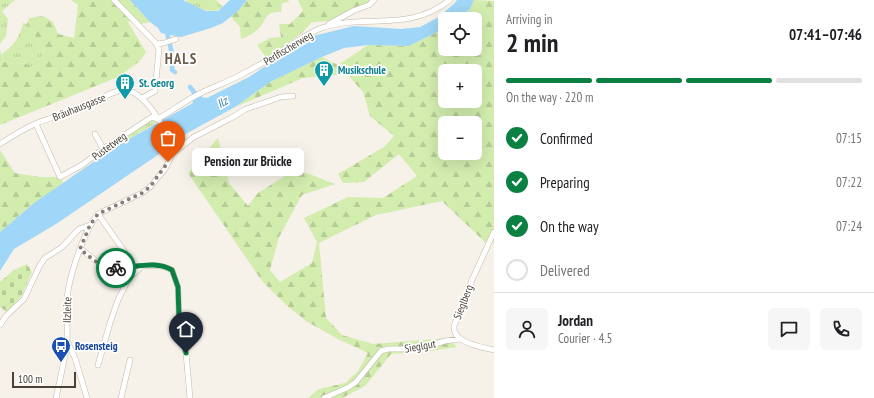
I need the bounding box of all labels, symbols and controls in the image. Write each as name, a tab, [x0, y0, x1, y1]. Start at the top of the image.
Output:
text: Arriving in	[506, 11, 553, 28]
map controls	[438, 12, 482, 160]
button: locate	[438, 12, 482, 56]
text: 07:41–07:46	[789, 25, 862, 44]
text: 2 min	[506, 26, 559, 59]
street label: Perlfischerweg	[261, 28, 315, 68]
district label: HALS	[165, 49, 197, 68]
building icon: Musikschule	[313, 59, 335, 87]
place label: Musikschule	[338, 63, 386, 77]
button: +	[438, 64, 482, 108]
building icon: St. Georg	[114, 72, 136, 100]
place label: St. Georg	[139, 76, 174, 90]
text: On the way · 220 m	[506, 89, 593, 106]
street label: Bräuhausgasse	[50, 90, 108, 124]
water label: Ilz	[214, 92, 232, 111]
button: −	[438, 116, 482, 160]
pin	[151, 121, 185, 162]
icon: bag	[157, 127, 179, 149]
icon: check	[506, 127, 528, 149]
street label: Pustetweg	[89, 129, 129, 163]
text: Confirmed	[540, 129, 593, 148]
text: 07:15	[836, 130, 862, 147]
callout: Pension zur Brücke	[192, 148, 304, 176]
text: Pension zur Brücke	[204, 153, 292, 170]
icon: check	[506, 171, 528, 193]
text: Preparing	[540, 173, 590, 192]
text: 07:22	[836, 174, 862, 191]
icon: check	[506, 215, 528, 237]
text: On the way	[540, 217, 599, 236]
text: 07:24	[836, 218, 862, 235]
courier	[96, 248, 136, 288]
icon: bike	[105, 257, 127, 279]
text: Delivered	[540, 261, 590, 280]
street label: Sieglberg	[450, 282, 476, 321]
street label: Ilzleite	[60, 296, 74, 323]
button: person	[506, 308, 548, 350]
button: chat	[768, 308, 810, 350]
button: phone	[820, 308, 862, 350]
text: Jordan	[558, 311, 593, 330]
pin	[169, 312, 203, 353]
icon: home	[175, 318, 197, 340]
text: Courier · 4.5	[558, 330, 612, 347]
bus stop icon: Rosensteig	[50, 335, 72, 363]
street label: Sieglgut	[403, 336, 437, 356]
place label: Rosensteig	[75, 339, 118, 353]
scale bar	[12, 370, 76, 389]
text: 100 m	[18, 372, 42, 386]

